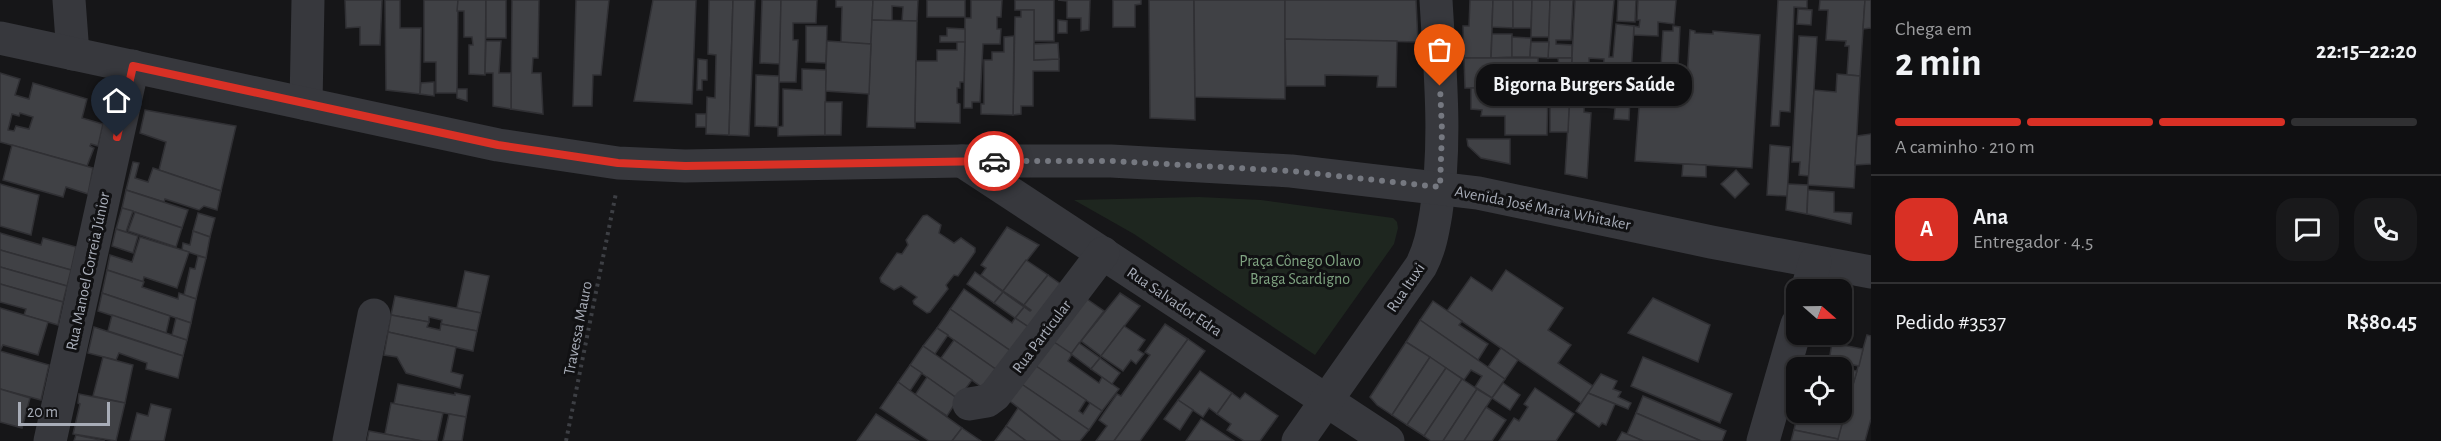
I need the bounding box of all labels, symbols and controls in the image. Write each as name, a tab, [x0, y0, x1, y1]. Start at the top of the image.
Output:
text: Chega em	[1895, 19, 1972, 39]
pin	[1414, 24, 1465, 86]
icon: bag	[1423, 33, 1456, 66]
text: 22:15–22:20	[2316, 40, 2417, 62]
text: 2 min	[1895, 44, 1982, 83]
callout: Bigorna Burgers Saúde	[1476, 65, 1692, 107]
pin	[91, 75, 142, 137]
text: Bigorna Burgers Saúde	[1493, 75, 1675, 95]
icon: home	[100, 84, 133, 117]
courier	[964, 131, 1024, 191]
text: A caminho · 210 m	[1895, 137, 2035, 157]
icon: car	[978, 145, 1011, 178]
street label: Avenida José Maria Whitaker	[1453, 183, 1633, 233]
street label: Rua Manoel Correia Júnior	[63, 190, 113, 352]
button: chat	[2276, 198, 2339, 261]
button: phone	[2354, 198, 2417, 261]
text: Ana	[1973, 206, 2008, 228]
text: A	[1920, 218, 1933, 240]
text: Entregador · 4.5	[1973, 232, 2093, 252]
park label: Praça Cônego Olavo Braga Scardigno	[1239, 253, 1361, 287]
street label: Rua Ituxi	[1384, 260, 1428, 315]
street label: Rua Salvador Edra	[1124, 264, 1225, 339]
north arrow	[1786, 279, 1852, 345]
map controls	[1786, 279, 1852, 423]
street label: Travessa Mauro	[561, 280, 595, 377]
street label: Rua Particular	[1009, 297, 1075, 376]
text: Pedido #3537	[1895, 311, 2006, 333]
text: R$80.45	[2346, 311, 2417, 333]
button: locate	[1786, 357, 1852, 423]
scale bar	[18, 399, 110, 426]
text: 20 m	[27, 404, 58, 420]

